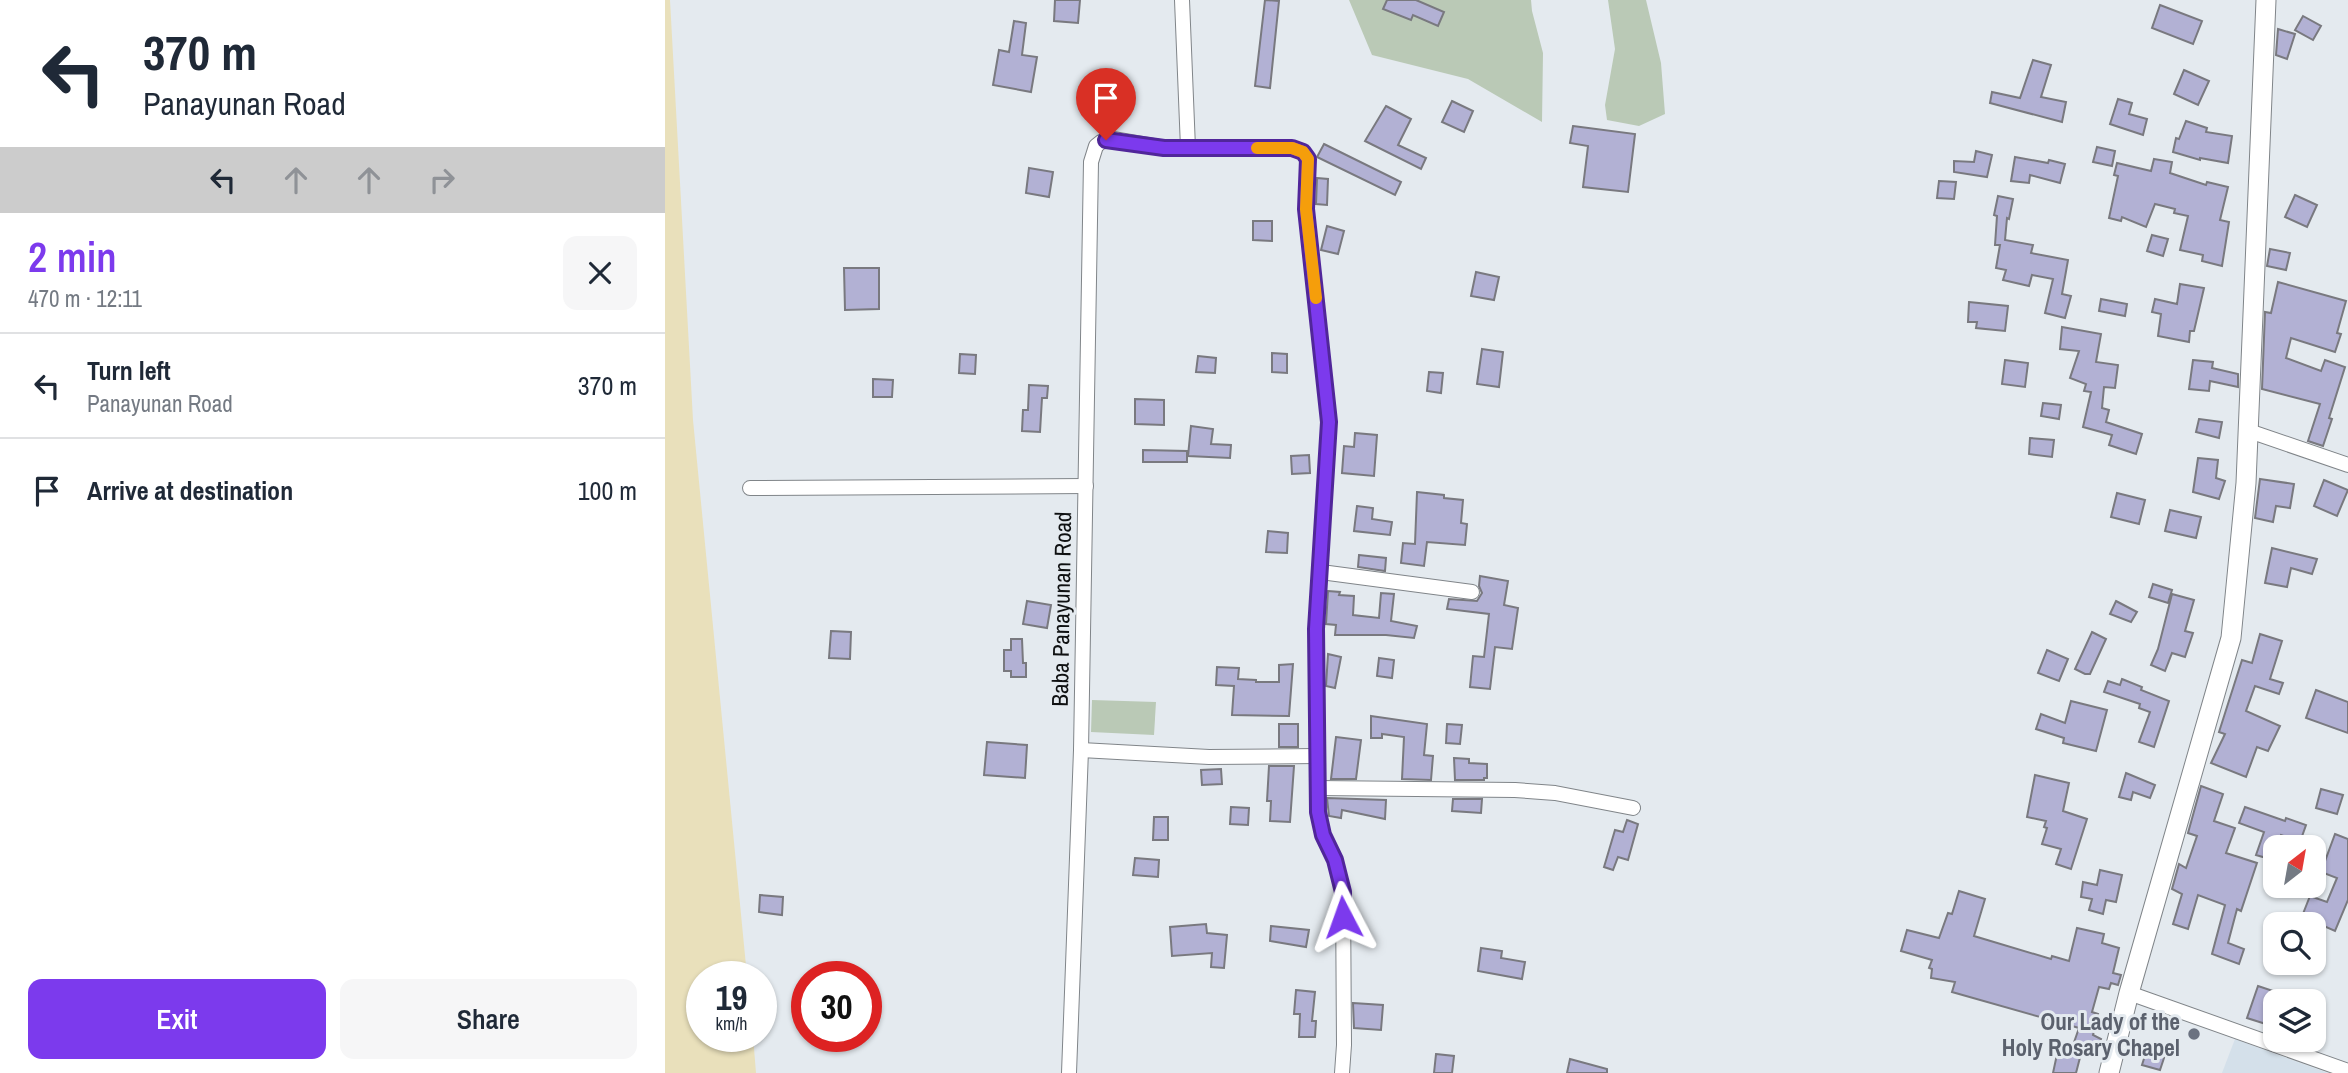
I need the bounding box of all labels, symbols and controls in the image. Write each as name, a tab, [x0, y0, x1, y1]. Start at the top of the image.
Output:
text: 370 m	[143, 19, 257, 85]
icon: left	[28, 28, 119, 119]
pin	[1076, 68, 1136, 140]
icon: arrive	[1087, 79, 1125, 117]
text: Panayunan Road	[143, 82, 346, 125]
icon: left	[204, 161, 242, 199]
icon: ahead	[277, 161, 315, 199]
icon: ahead	[350, 161, 388, 199]
icon: right	[423, 161, 461, 199]
text: 2 min	[28, 229, 117, 285]
button: close	[563, 236, 637, 310]
text: 470 m · 12:11	[28, 283, 142, 314]
text: Turn left	[87, 353, 171, 388]
icon: left	[28, 367, 66, 405]
text: 370 m	[578, 368, 637, 403]
text: Panayunan Road	[87, 388, 233, 419]
icon: arrive	[28, 472, 66, 510]
text: Arrive at destination	[87, 473, 293, 508]
text: 100 m	[578, 473, 637, 508]
street label: Baba Panayunan Road	[1044, 511, 1078, 707]
north arrow	[2263, 835, 2326, 898]
map controls	[2263, 835, 2326, 1052]
position arrow	[1306, 880, 1380, 954]
button: search	[2263, 912, 2326, 975]
speed limit sign: 30	[791, 961, 882, 1052]
text: 19	[716, 974, 747, 1021]
button: Exit	[28, 979, 326, 1059]
button: Share	[340, 979, 637, 1059]
button: layers	[2263, 989, 2326, 1052]
place label: Our Lady of the Holy Rosary Chapel	[2002, 1006, 2180, 1063]
text: km/h	[716, 1011, 748, 1036]
marker: Our Lady of the Holy Rosary Chapel	[2186, 1026, 2202, 1042]

